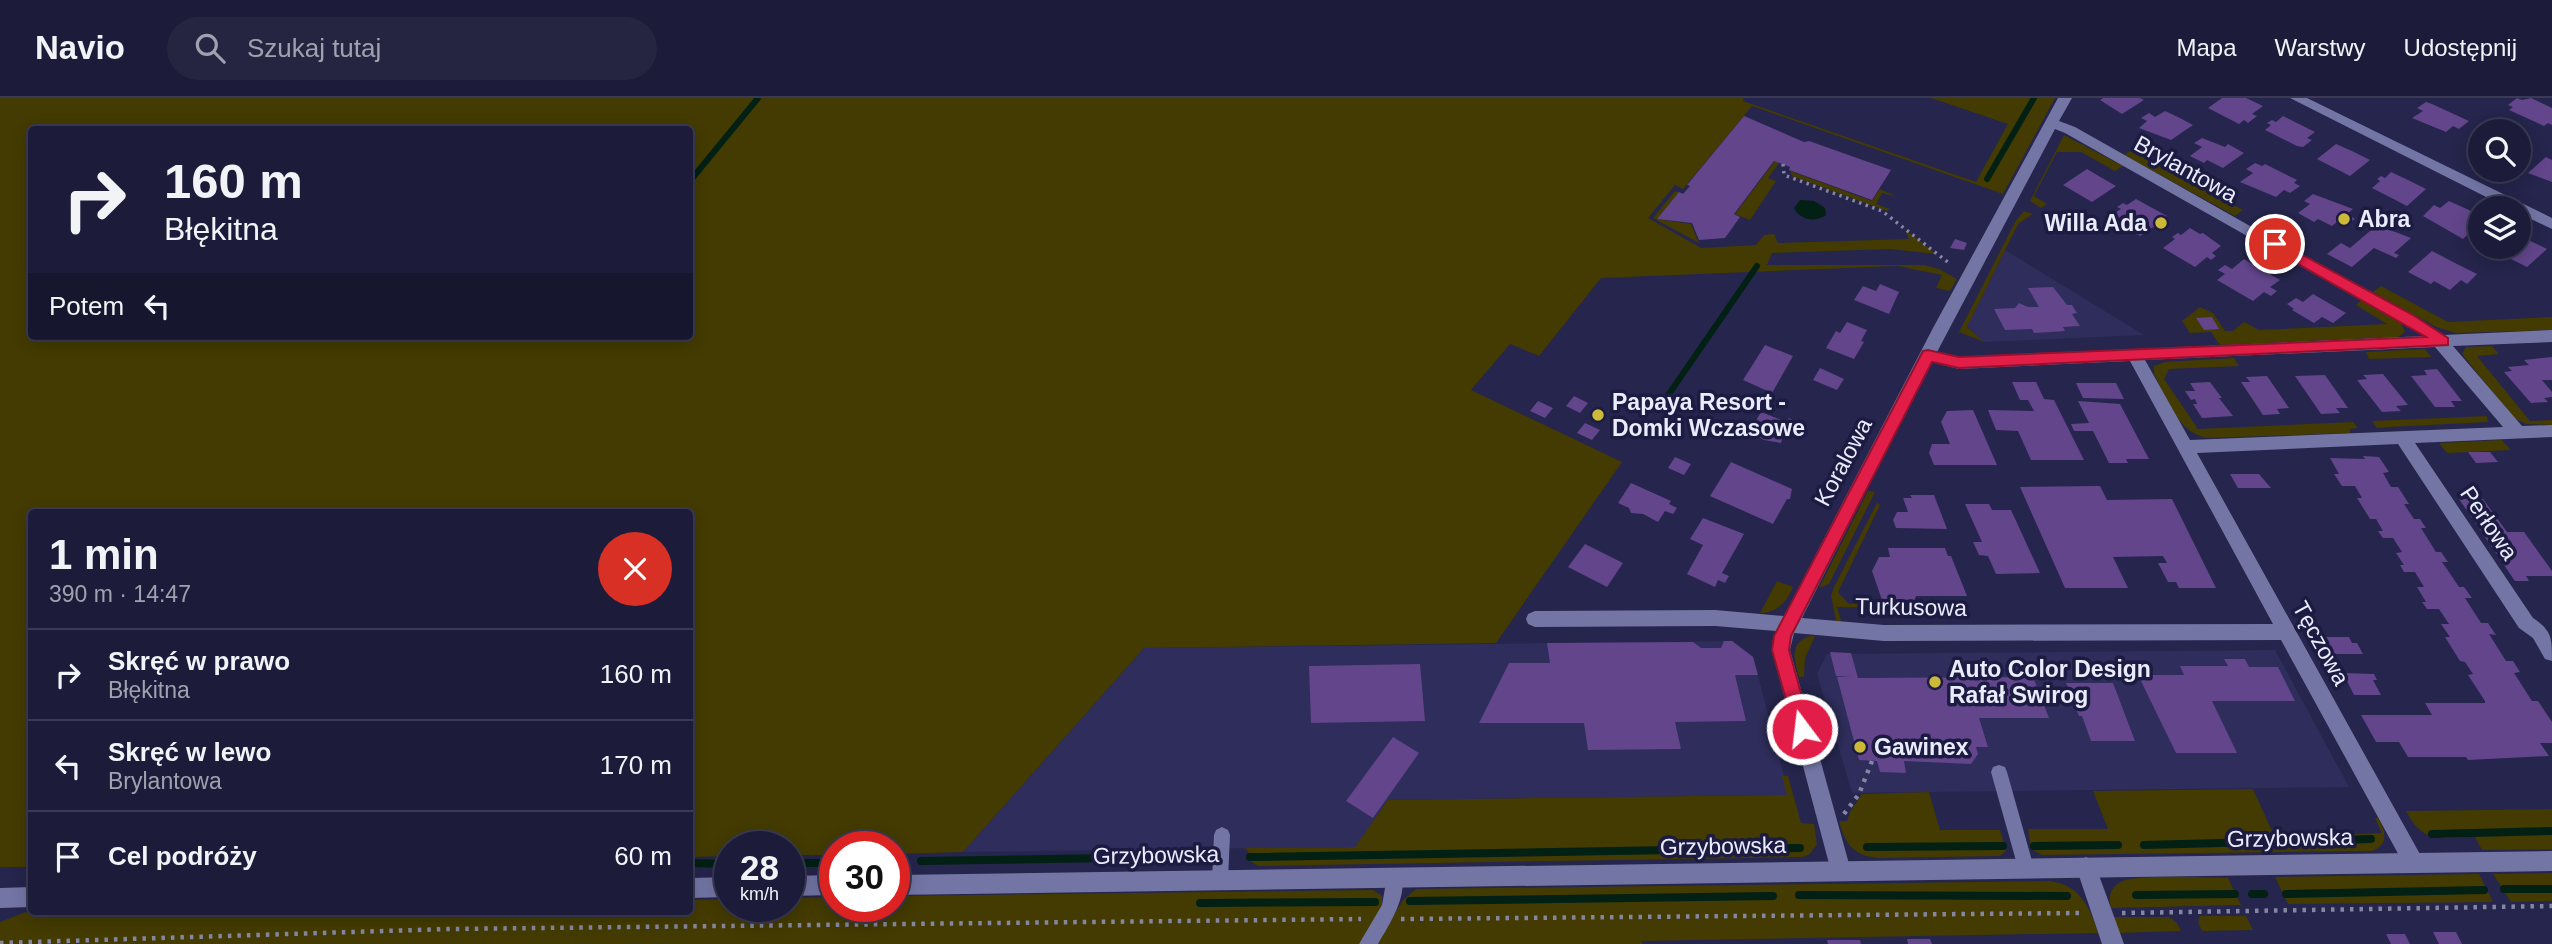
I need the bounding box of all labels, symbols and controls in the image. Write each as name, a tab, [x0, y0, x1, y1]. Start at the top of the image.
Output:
search box	[167, 17, 657, 80]
text: Navio	[35, 29, 125, 66]
icon: search	[191, 29, 229, 67]
text: Szukaj tutaj	[247, 33, 381, 63]
text: Mapa	[2176, 34, 2236, 61]
text: Warstwy	[2274, 34, 2366, 61]
text: Udostępnij	[2404, 34, 2517, 61]
map controls	[2468, 119, 2531, 259]
button: search	[2468, 119, 2531, 182]
street label: Brylantowa	[2130, 130, 2242, 208]
icon: right	[49, 154, 140, 245]
text: 160 m	[164, 154, 303, 208]
button: layers	[2468, 196, 2531, 259]
place label: Abra	[2358, 206, 2411, 232]
place label: Willa Ada	[2045, 210, 2147, 236]
text: Błękitna	[164, 211, 278, 247]
marker: Abra	[2336, 211, 2352, 227]
pin	[2245, 214, 2305, 274]
marker: Willa Ada	[2153, 215, 2169, 231]
icon: arrive	[2256, 225, 2294, 263]
icon: left	[138, 287, 176, 325]
text: Potem	[49, 291, 124, 321]
place label: Papaya Resort - Domki Wczasowe	[1612, 389, 1805, 441]
marker: Papaya Resort - Domki Wczasowe	[1590, 407, 1606, 423]
street label: Koralowa	[1809, 413, 1877, 510]
street label: Perłowa	[2455, 481, 2523, 565]
text: 1 min	[49, 531, 159, 578]
button: close	[598, 532, 672, 606]
text: 390 m · 14:47	[49, 581, 191, 607]
street label: Turkusowa	[1855, 593, 1967, 621]
street label: Tęczowa	[2287, 596, 2355, 690]
text: Skręć w prawo	[108, 646, 290, 676]
icon: right	[49, 656, 87, 694]
place label: Auto Color Design Rafał Swirog	[1949, 656, 2151, 708]
text: 160 m	[600, 659, 672, 689]
marker: Auto Color Design Rafał Swirog	[1927, 674, 1943, 690]
text: Błękitna	[108, 677, 190, 703]
position arrow	[1765, 692, 1839, 766]
place label: Gawinex	[1874, 734, 1969, 760]
text: Skręć w lewo	[108, 737, 271, 767]
marker: Gawinex	[1852, 739, 1868, 755]
icon: left	[49, 747, 87, 785]
text: 170 m	[600, 750, 672, 780]
text: Brylantowa	[108, 768, 222, 794]
street label: Grzybowska	[2227, 824, 2354, 852]
speed limit sign: 30	[819, 831, 910, 922]
street label: Grzybowska	[1660, 832, 1787, 860]
icon: arrive	[49, 838, 87, 876]
text: Cel podróży	[108, 841, 257, 871]
text: 60 m	[614, 841, 672, 871]
street label: Grzybowska	[1093, 841, 1220, 869]
text: 28	[740, 848, 779, 887]
text: km/h	[740, 884, 779, 904]

